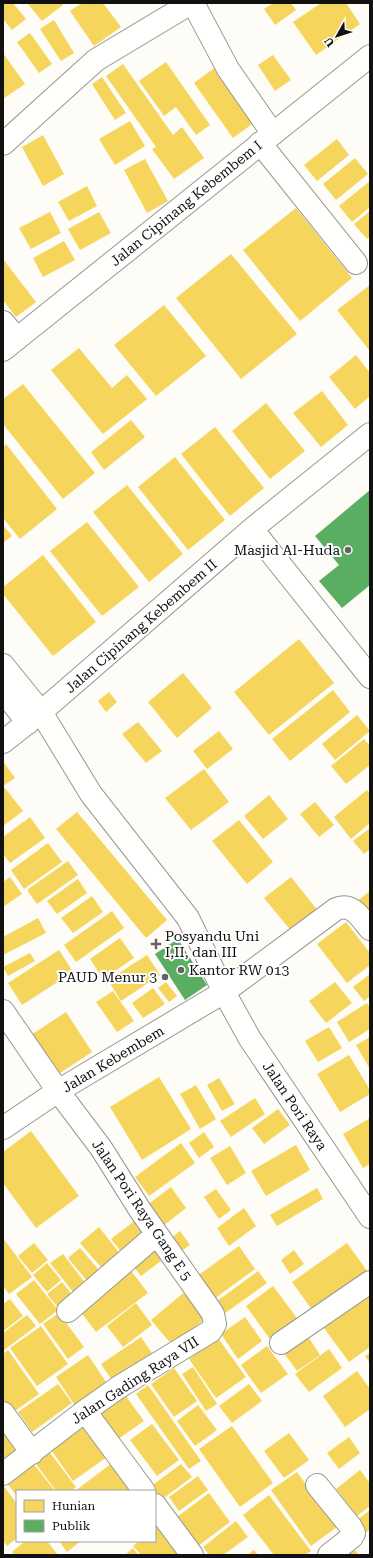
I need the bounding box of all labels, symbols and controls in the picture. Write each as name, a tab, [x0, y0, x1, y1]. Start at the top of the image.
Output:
north arrow	[317, 16, 357, 56]
text: U	[322, 34, 337, 49]
street label: Jalan Cipinang Kebembem I	[107, 137, 265, 269]
place label: Masjid Al-Huda	[234, 542, 340, 558]
marker: Masjid Al-Huda	[343, 545, 353, 555]
street label: Jalan Cipinang Kebembem II	[62, 556, 220, 696]
place label: Posyandu Uni I,II, dan III	[165, 928, 260, 960]
marker: Posyandu Uni I,II, dan III	[150, 938, 162, 950]
place label: Kantor RW 013	[189, 962, 289, 978]
marker: Kantor RW 013	[176, 965, 186, 975]
place label: PAUD Menur 3	[58, 969, 157, 985]
marker: PAUD Menur 3	[160, 972, 170, 982]
street label: Jalan Kebembem	[59, 1022, 167, 1096]
street label: Jalan Pori Raya	[260, 1059, 331, 1154]
street label: Jalan Pori Raya Gang E 5	[89, 1137, 195, 1283]
street label: Jalan Gading Raya VII	[68, 1333, 202, 1427]
legend	[16, 1490, 156, 1542]
text: Hunian	[52, 1499, 95, 1513]
text: Publik	[52, 1519, 91, 1533]

